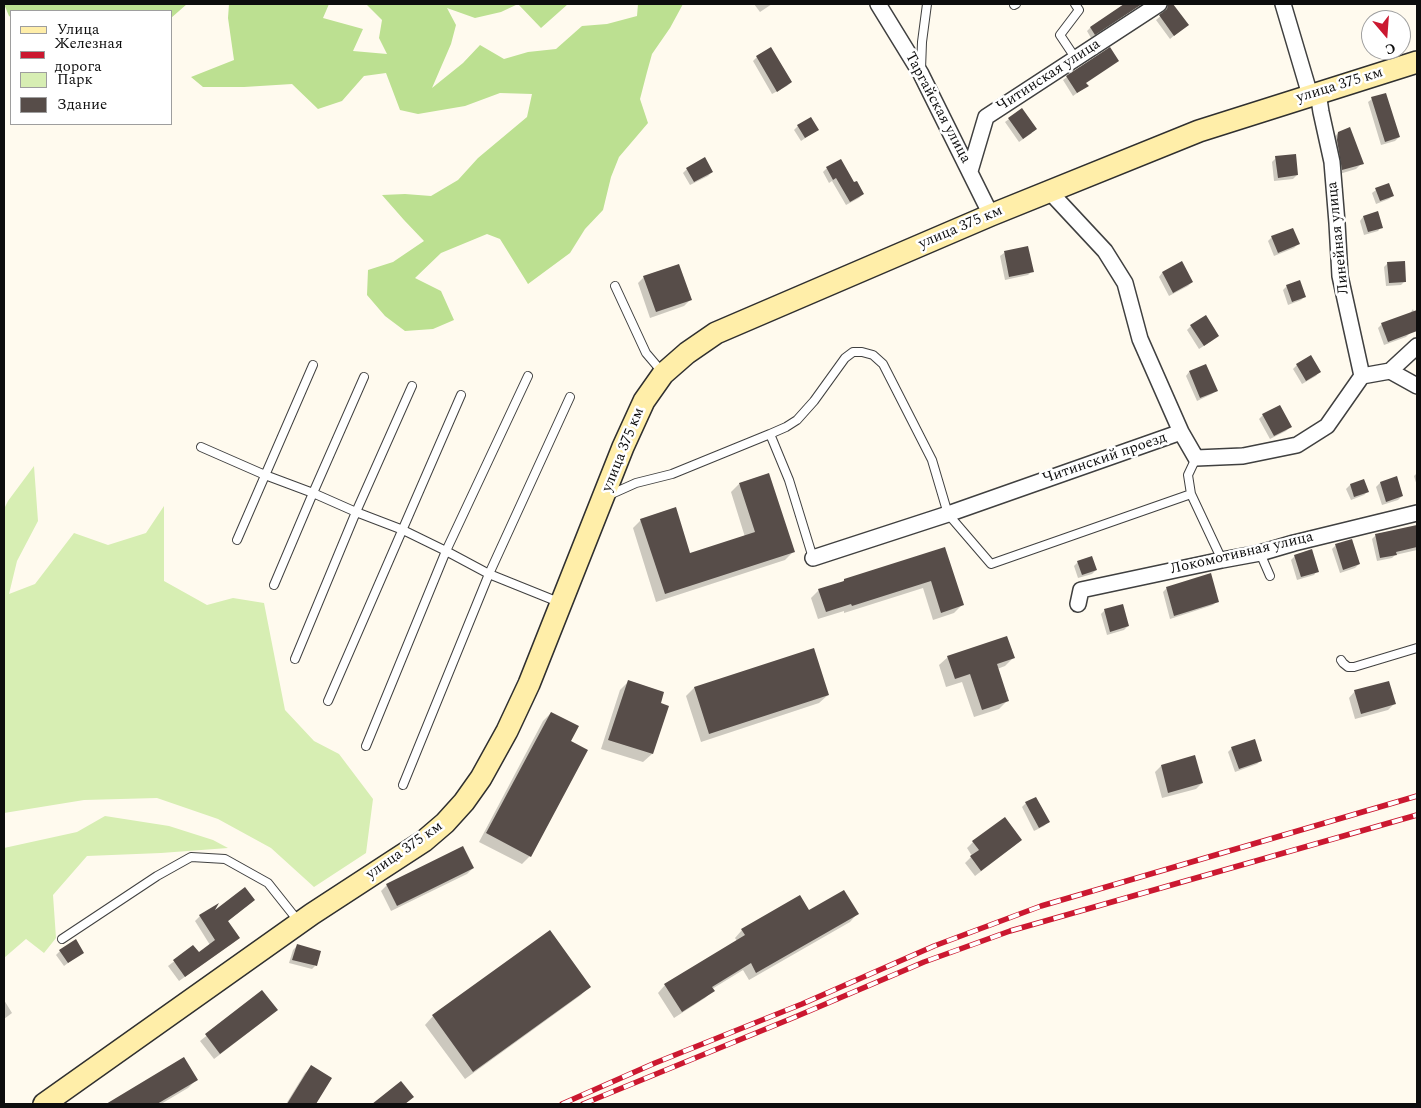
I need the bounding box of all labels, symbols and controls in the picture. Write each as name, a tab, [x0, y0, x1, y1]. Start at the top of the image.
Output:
legend	[10, 10, 172, 125]
north arrow	[1361, 10, 1411, 60]
text: Улица	[57, 18, 99, 41]
text: Железная дорога	[55, 32, 123, 78]
street label: Читинская улица	[994, 36, 1104, 116]
text: С	[1382, 37, 1398, 60]
street label: Таргайская улица	[900, 49, 974, 167]
street label: улица 375 км	[1295, 64, 1385, 108]
text: Парк	[57, 68, 93, 91]
text: Здание	[57, 93, 107, 116]
street label: Линейная улица	[1324, 181, 1354, 295]
street label: улица 375 км	[916, 202, 1006, 254]
street label: улица 375 км	[599, 405, 649, 495]
street label: Читинский проезд	[1041, 429, 1169, 489]
street label: Локомотивная улица	[1169, 529, 1315, 579]
street label: улица 375 км	[363, 818, 447, 884]

